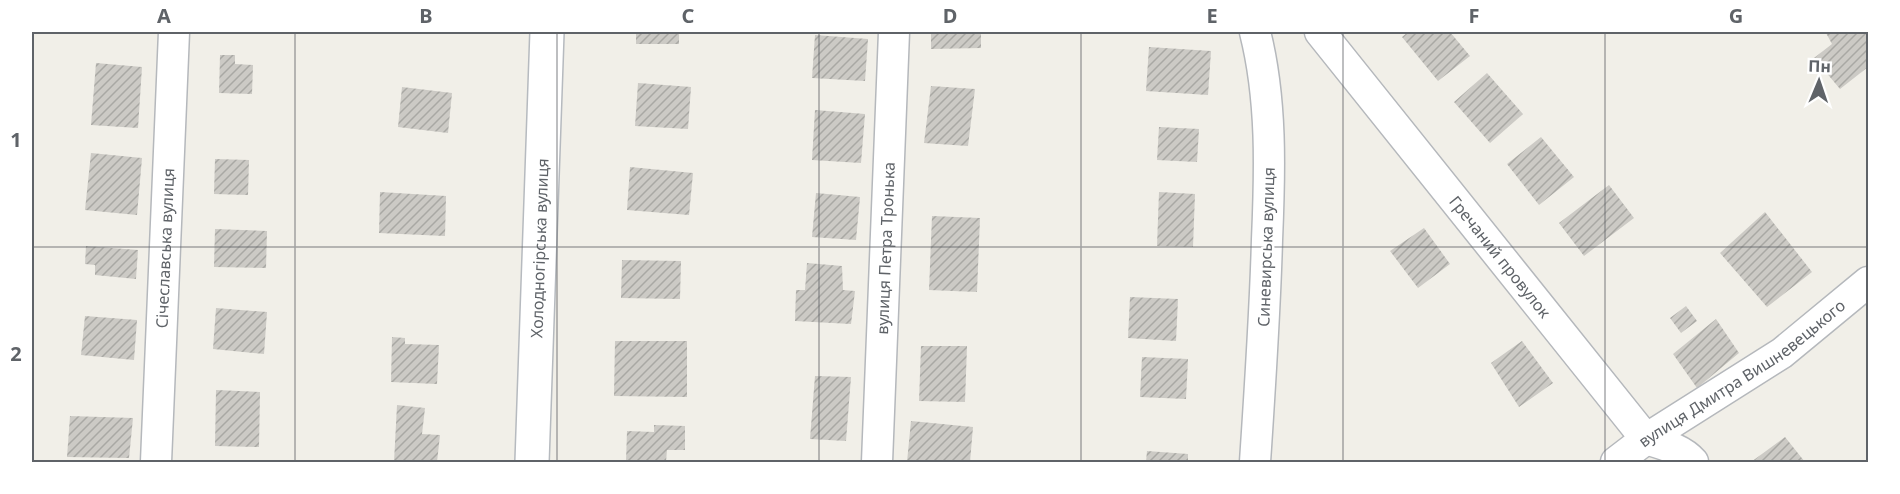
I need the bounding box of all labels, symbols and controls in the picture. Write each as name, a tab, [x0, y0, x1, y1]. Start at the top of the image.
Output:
text: A	[157, 2, 171, 29]
text: B	[419, 2, 433, 29]
text: C	[682, 2, 695, 29]
text: D	[943, 2, 957, 29]
text: E	[1206, 2, 1218, 29]
text: F	[1469, 2, 1479, 29]
text: G	[1729, 2, 1743, 29]
north arrow	[1789, 51, 1849, 111]
text: Пн	[1808, 55, 1831, 77]
text: 1	[10, 126, 22, 153]
street label: Холодногірська вулиця	[525, 158, 554, 338]
street label: вулиця Петра Тронька	[871, 161, 900, 335]
street label: Синевирська вулиця	[1252, 167, 1280, 327]
street label: Січеславська вулиця	[151, 168, 179, 329]
street label: Гречаний провулок	[1444, 191, 1556, 323]
street label: вулиця Дмитра Вишневецького	[1634, 294, 1850, 452]
text: 2	[10, 340, 22, 367]

